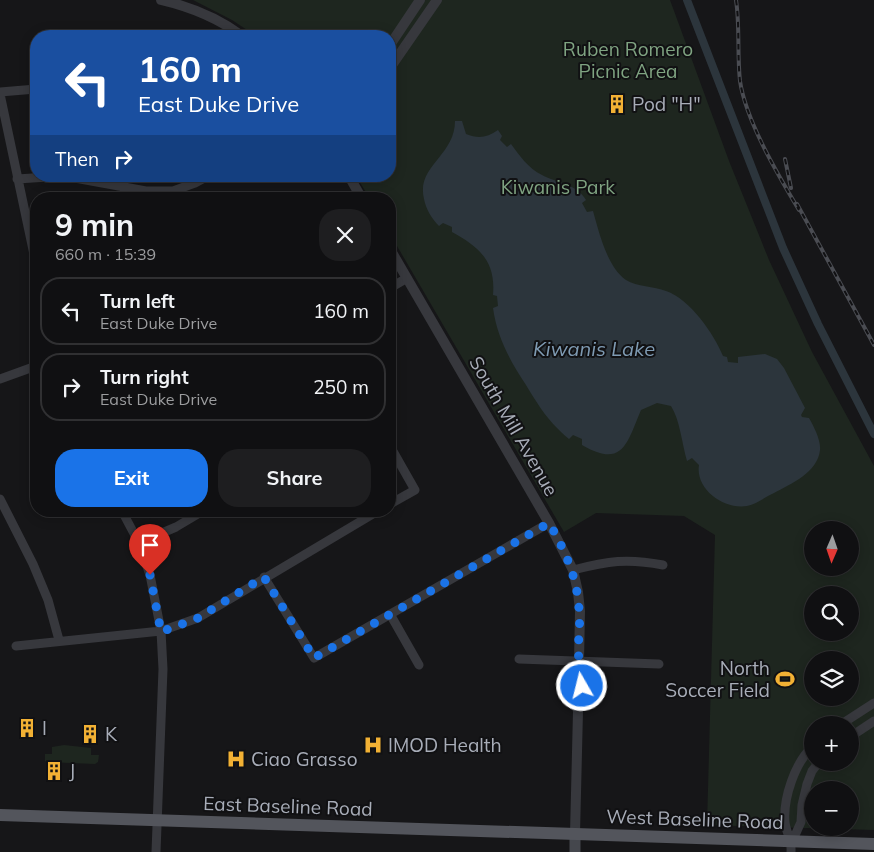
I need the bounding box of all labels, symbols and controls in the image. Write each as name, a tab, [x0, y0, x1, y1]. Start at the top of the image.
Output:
park label: Ruben Romero Picnic Area	[563, 37, 693, 83]
text: 160 m	[138, 47, 242, 91]
icon: left	[55, 50, 120, 115]
text: East Duke Drive	[138, 90, 299, 118]
place label: Pod "H"	[632, 92, 701, 116]
building icon: Pod "H"	[606, 93, 628, 115]
icon: right	[109, 145, 137, 173]
text: Then	[55, 147, 99, 171]
park label: Kiwanis Park	[501, 175, 615, 199]
text: 9 min	[55, 206, 134, 244]
button: close	[319, 209, 371, 261]
text: 660 m · 15:39	[55, 244, 156, 264]
text: Turn left	[100, 289, 175, 313]
icon: left	[57, 297, 85, 325]
text: 160 m	[313, 299, 369, 323]
text: East Duke Drive	[100, 313, 217, 333]
water label: Kiwanis Lake	[533, 336, 655, 361]
street label: South Mill Avenue	[464, 352, 564, 500]
text: Turn right	[100, 365, 189, 389]
icon: right	[57, 373, 85, 401]
text: 250 m	[313, 375, 369, 399]
text: East Duke Drive	[100, 389, 217, 409]
button: Exit	[55, 449, 208, 507]
button: Share	[218, 449, 371, 507]
north arrow	[804, 521, 859, 576]
map controls	[804, 521, 859, 836]
pin	[129, 524, 171, 575]
icon: arrive	[136, 531, 164, 559]
button: search	[804, 586, 859, 641]
button: layers	[804, 651, 859, 706]
place label: North Soccer Field	[665, 656, 770, 702]
position arrow	[555, 659, 607, 711]
sports icon: North Soccer Field	[774, 668, 796, 690]
place label: I	[42, 716, 47, 740]
button: +	[804, 716, 859, 771]
building icon: I	[16, 717, 38, 739]
place label: K	[105, 722, 118, 746]
building icon: K	[79, 723, 101, 745]
place label: IMOD Health	[388, 733, 502, 757]
hospital icon: IMOD Health	[362, 734, 384, 756]
place label: Ciao Grasso	[251, 747, 358, 771]
hospital icon: Ciao Grasso	[225, 748, 247, 770]
place label: J	[69, 759, 75, 783]
building icon: J	[43, 760, 65, 782]
button: −	[804, 781, 859, 836]
street label: East Baseline Road	[203, 791, 373, 821]
street label: West Baseline Road	[606, 804, 784, 834]

